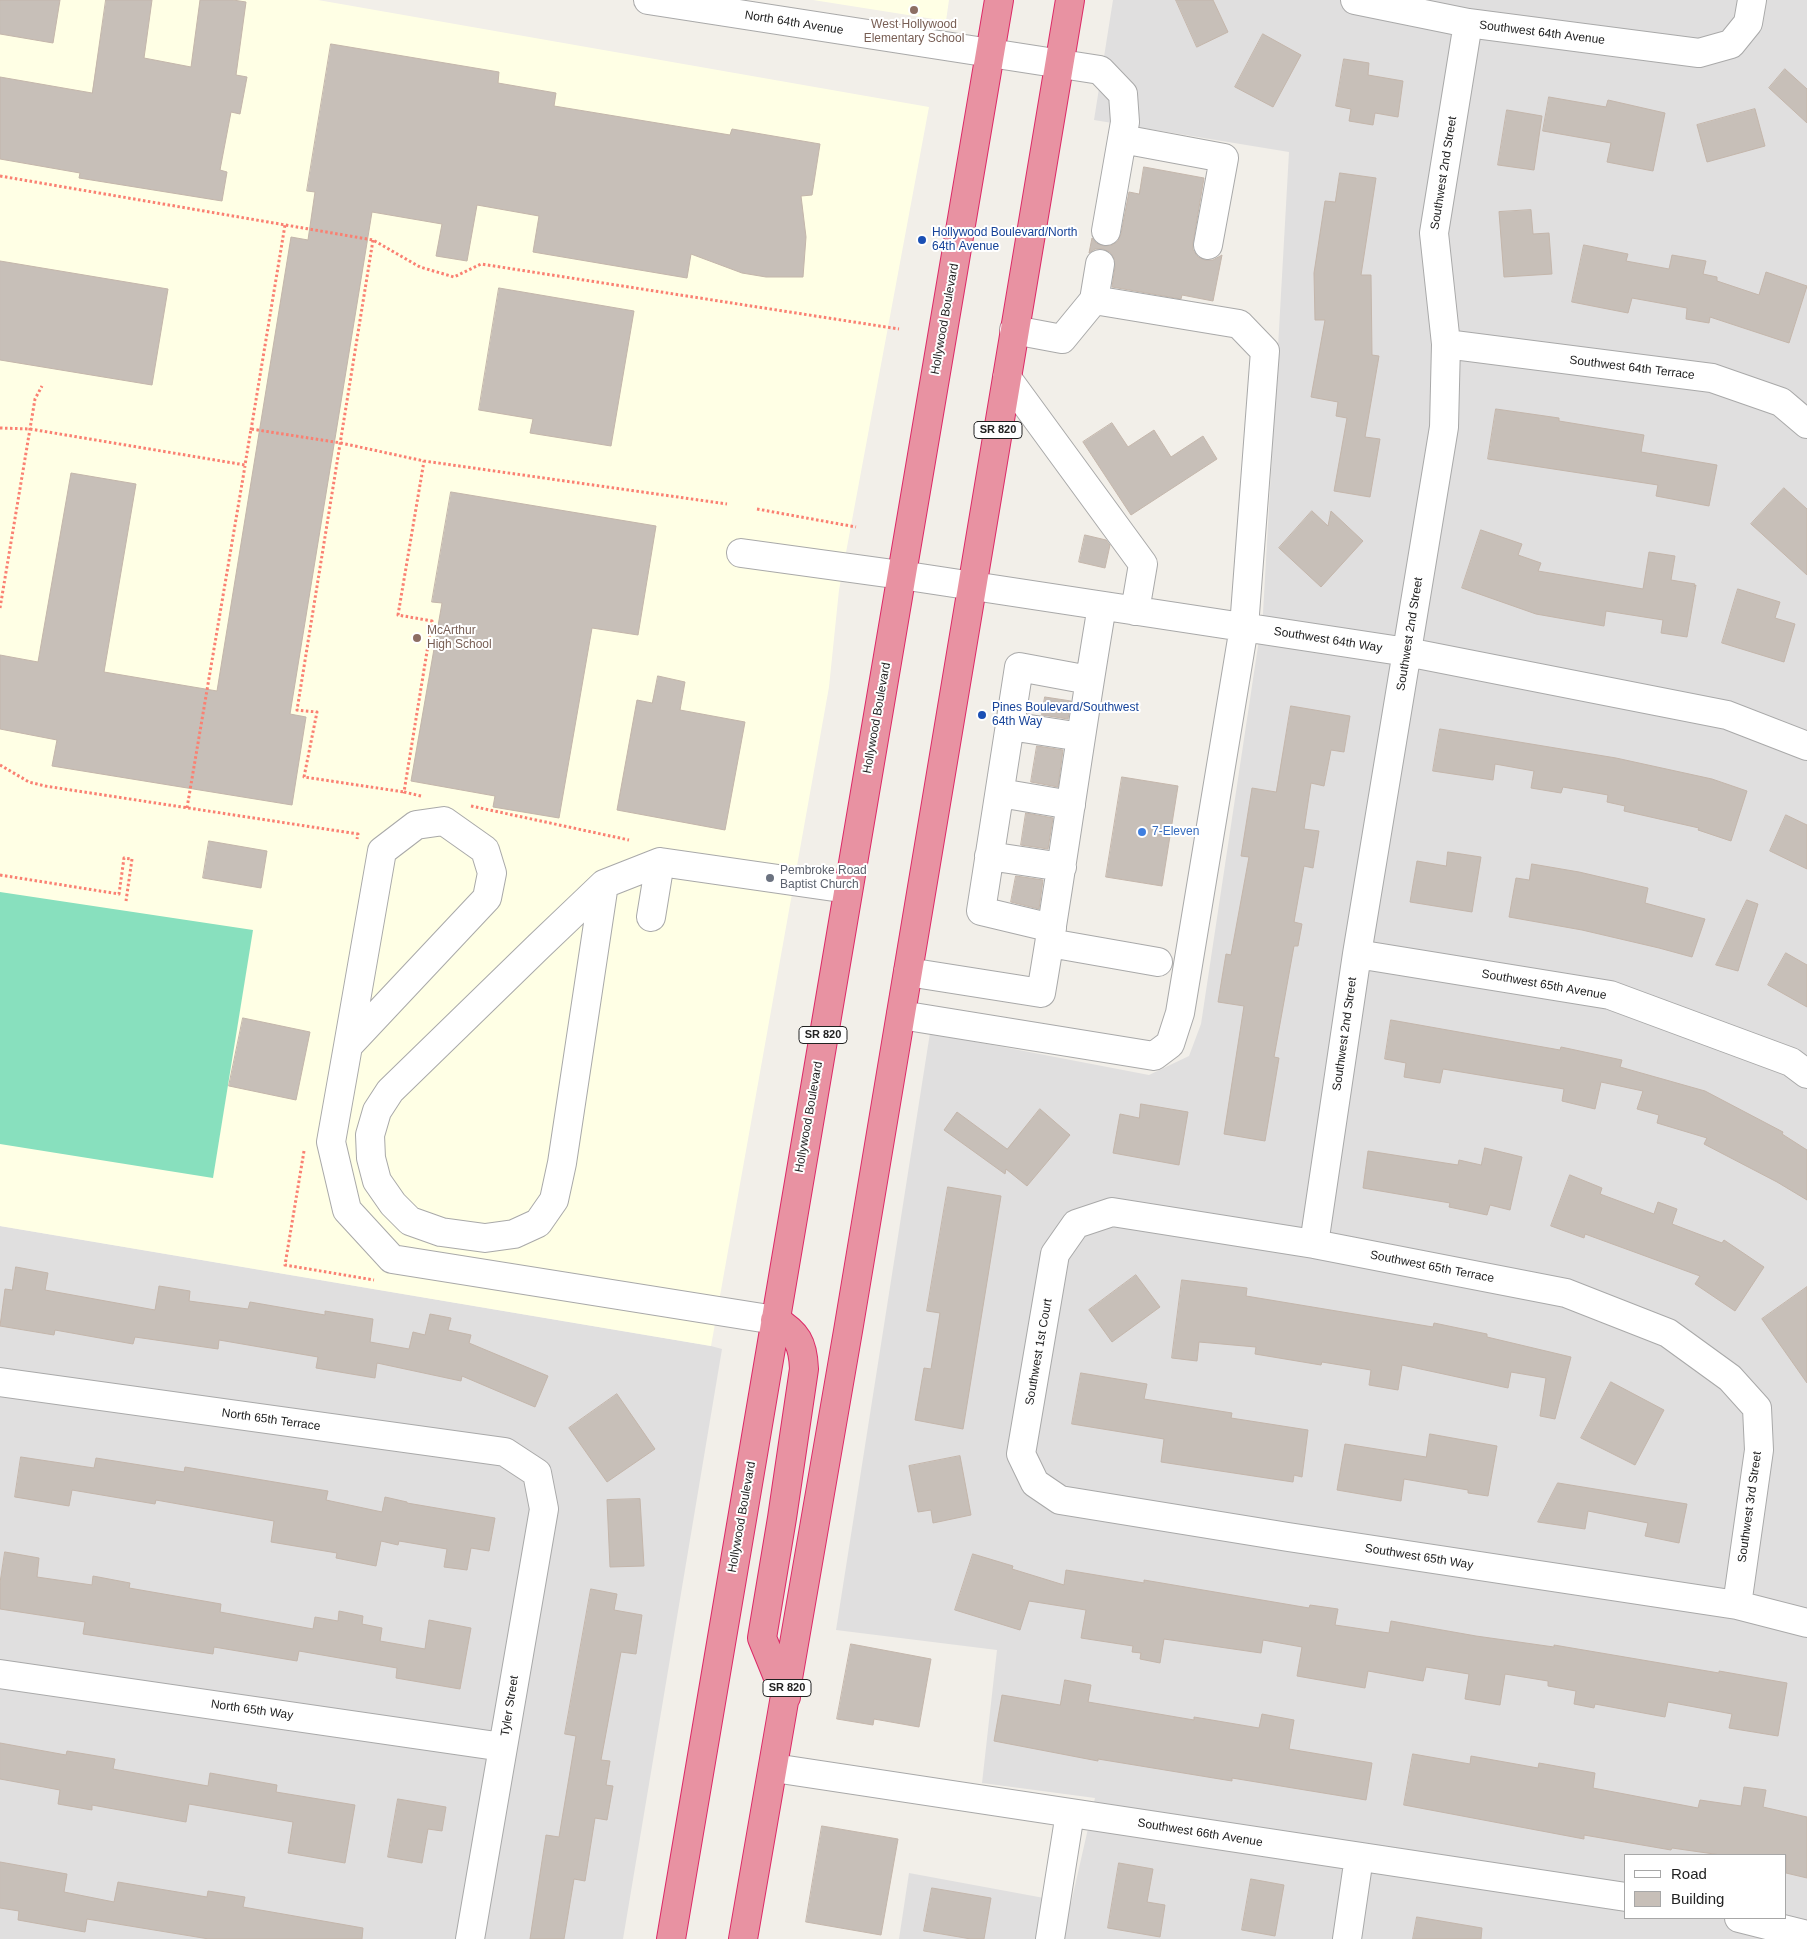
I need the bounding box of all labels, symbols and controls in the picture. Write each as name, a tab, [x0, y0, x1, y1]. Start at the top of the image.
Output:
marker: West Hollywood Elementary School	[908, 4, 920, 16]
street label: North 64th Avenue	[744, 8, 844, 38]
place label: West Hollywood Elementary School	[864, 18, 964, 46]
street label: Southwest 64th Avenue	[1478, 18, 1606, 48]
street label: Southwest 2nd Street	[1428, 115, 1460, 231]
place label: Hollywood Boulevard/North 64th Avenue	[932, 226, 1077, 254]
marker: Hollywood Boulevard/North 64th Avenue	[916, 234, 928, 246]
street label: Hollywood Boulevard	[928, 262, 962, 376]
street label: Southwest 64th Terrace	[1569, 353, 1695, 383]
road number: SR 820	[974, 422, 1022, 438]
street label: Southwest 2nd Street	[1394, 576, 1426, 692]
place label: McArthur High School	[427, 624, 492, 652]
street label: Southwest 64th Way	[1273, 624, 1383, 656]
marker: McArthur High School	[411, 632, 423, 644]
street label: Hollywood Boulevard	[860, 661, 894, 775]
place label: Pines Boulevard/Southwest 64th Way	[992, 701, 1139, 729]
marker: Pines Boulevard/Southwest 64th Way	[976, 709, 988, 721]
place label: 7-Eleven	[1152, 825, 1199, 839]
marker: 7-Eleven	[1136, 826, 1148, 838]
place label: Pembroke Road Baptist Church	[780, 864, 867, 892]
marker: Pembroke Road Baptist Church	[764, 872, 776, 884]
street label: Southwest 65th Avenue	[1480, 967, 1608, 1003]
street label: Southwest 2nd Street	[1330, 976, 1360, 1092]
road number: SR 820	[799, 1026, 847, 1044]
street label: Hollywood Boulevard	[792, 1060, 826, 1174]
street label: Southwest 65th Terrace	[1369, 1248, 1495, 1286]
street label: Southwest 1st Court	[1023, 1298, 1055, 1406]
street label: North 65th Terrace	[221, 1406, 321, 1434]
street label: Southwest 3rd Street	[1735, 1451, 1765, 1563]
street label: Hollywood Boulevard	[725, 1460, 759, 1574]
street label: Southwest 65th Way	[1364, 1541, 1474, 1573]
street label: Tyler Street	[498, 1675, 522, 1737]
road number: SR 820	[763, 1680, 811, 1696]
street label: North 65th Way	[210, 1697, 294, 1723]
street label: Southwest 66th Avenue	[1136, 1816, 1264, 1850]
legend	[1624, 1854, 1787, 1919]
text: Road	[1671, 1865, 1707, 1882]
text: Building	[1671, 1890, 1724, 1907]

